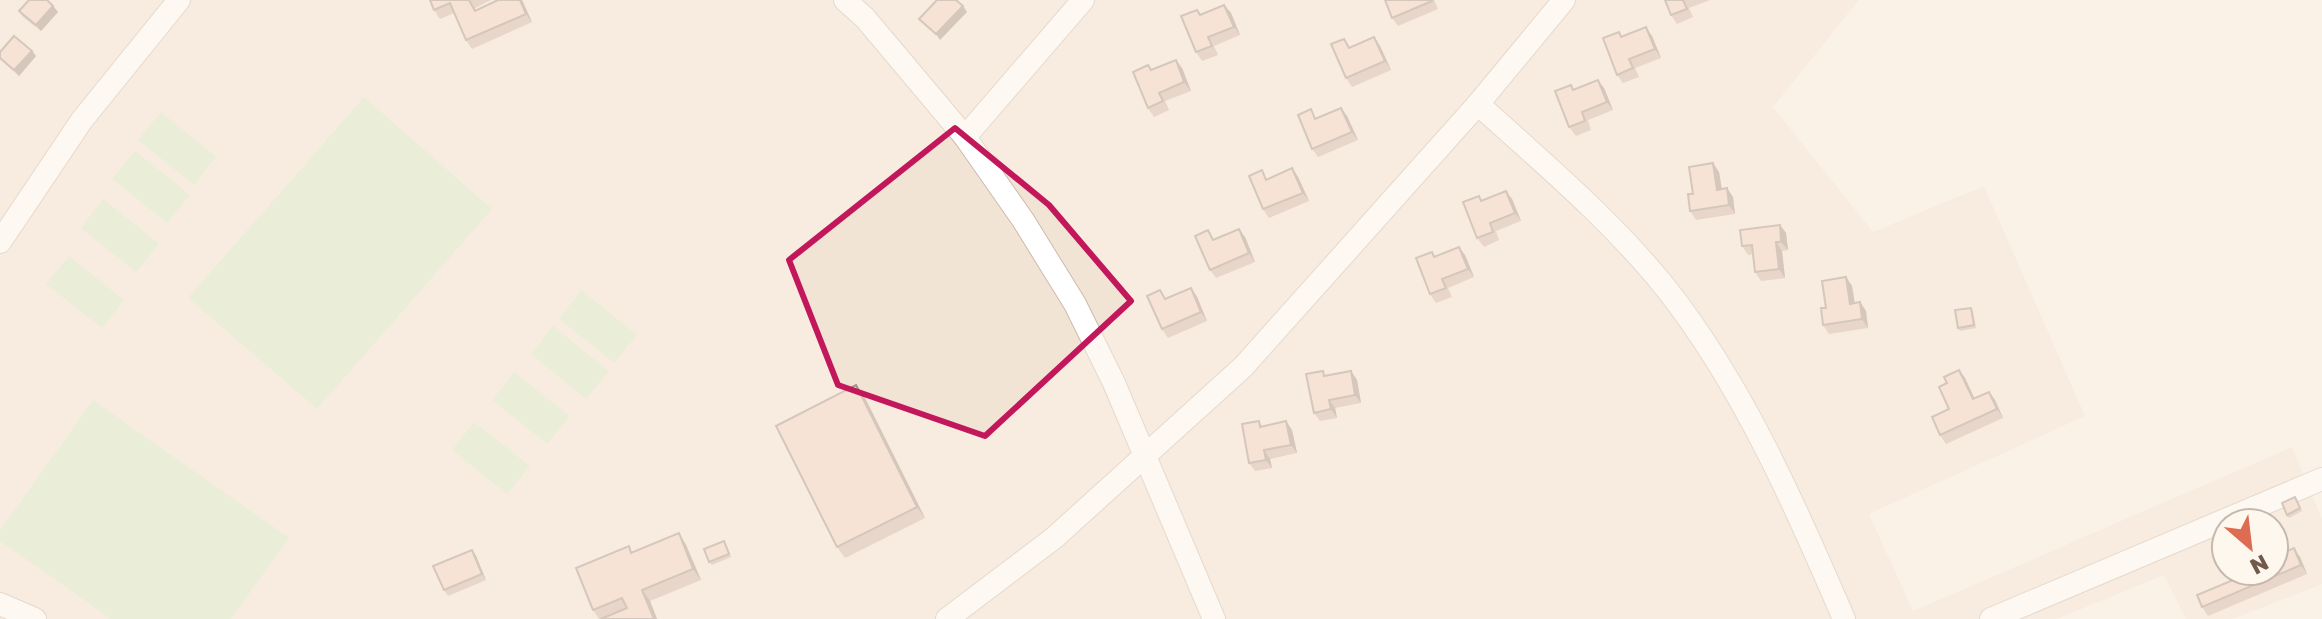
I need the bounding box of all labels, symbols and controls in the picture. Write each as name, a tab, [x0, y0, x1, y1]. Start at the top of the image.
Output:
north arrow	[2210, 507, 2290, 587]
text: N	[2246, 549, 2273, 581]

